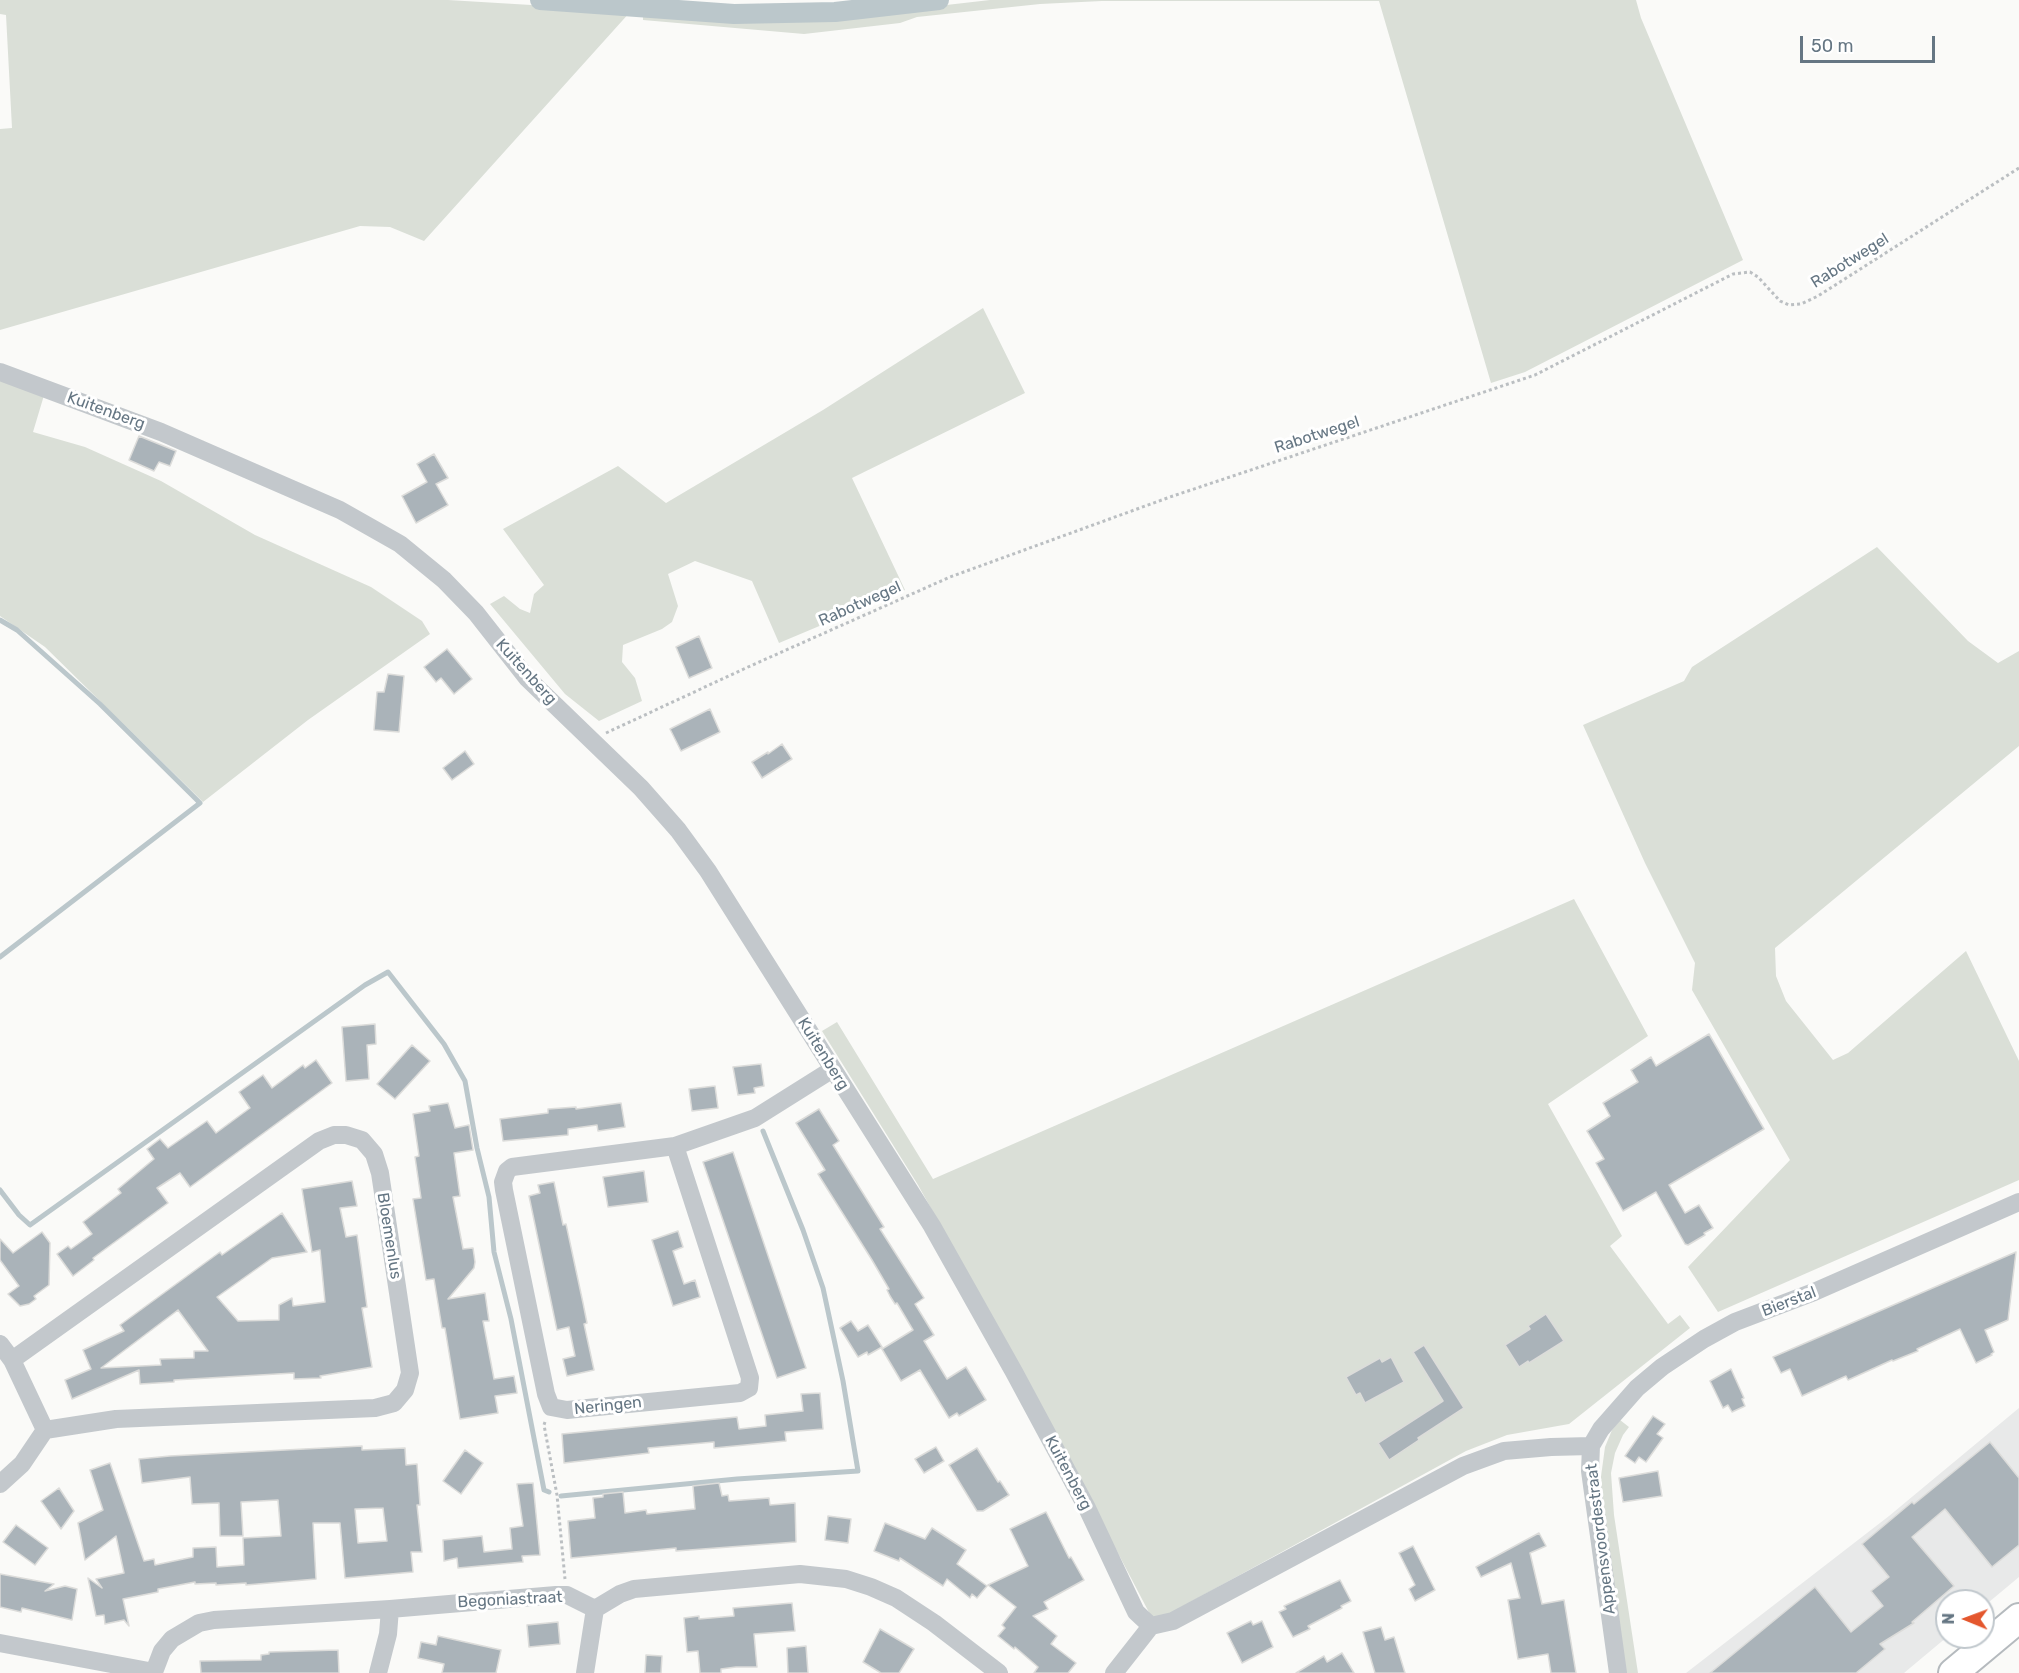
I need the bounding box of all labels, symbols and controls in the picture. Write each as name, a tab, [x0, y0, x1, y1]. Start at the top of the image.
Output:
scale bar	[1803, 24, 1938, 62]
text: 50 m	[1811, 35, 1854, 57]
street label: Rabotwegel	[1808, 229, 1892, 293]
street label: Kuitenberg	[64, 388, 148, 434]
street label: Rabotwegel	[1272, 412, 1362, 458]
street label: Rabotwegel	[816, 577, 904, 631]
street label: Kuitenberg	[492, 635, 560, 709]
street label: Kuitenberg	[793, 1014, 853, 1094]
street label: Bloemenlus	[373, 1191, 405, 1281]
street label: Bierstal	[1759, 1283, 1819, 1321]
street label: Neringen	[573, 1393, 643, 1419]
street label: Kuitenberg	[1040, 1432, 1096, 1514]
street label: Appensvoordestraat	[1582, 1462, 1620, 1616]
street label: Begoniastraat	[457, 1588, 563, 1612]
north arrow	[1935, 1589, 1995, 1649]
text: N	[1939, 1613, 1958, 1625]

